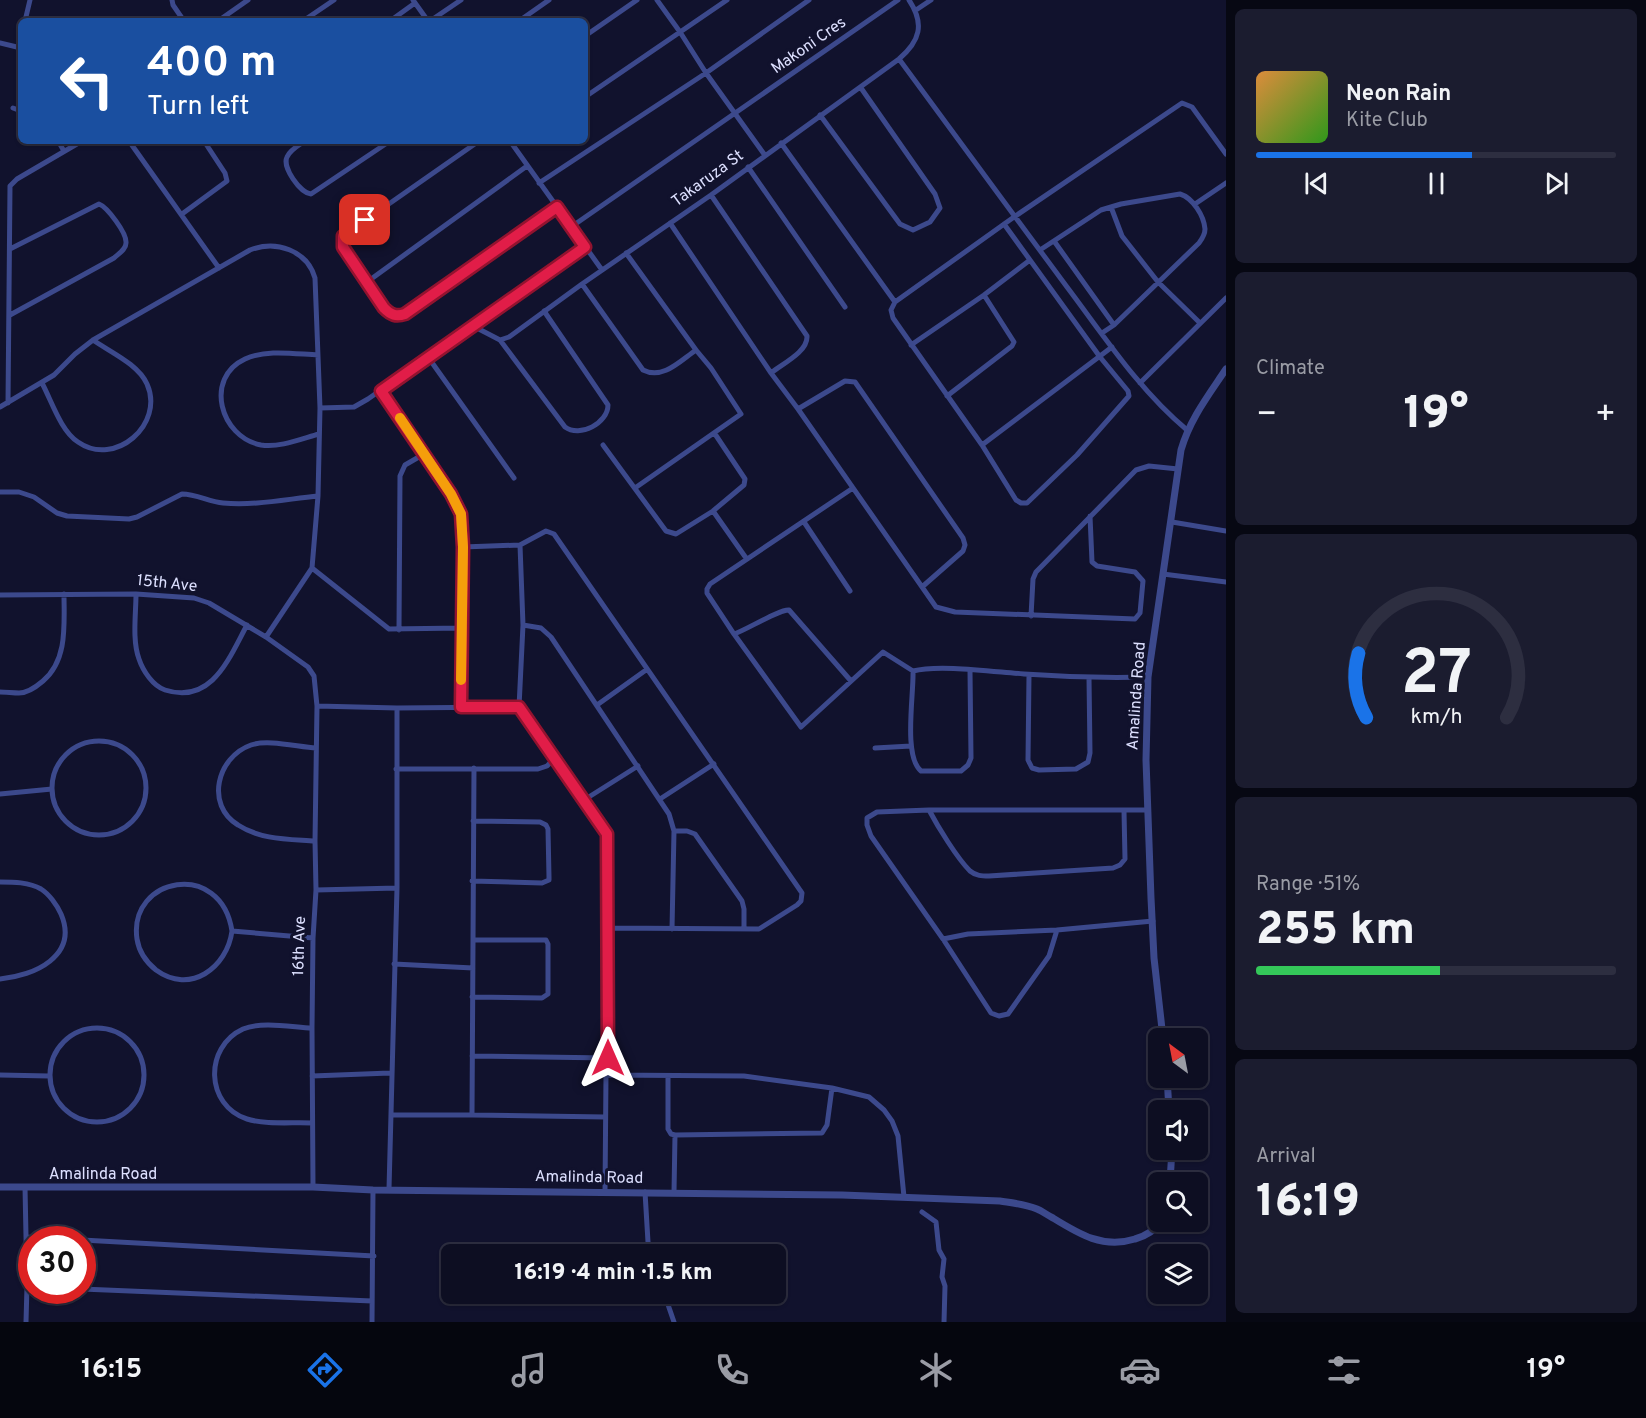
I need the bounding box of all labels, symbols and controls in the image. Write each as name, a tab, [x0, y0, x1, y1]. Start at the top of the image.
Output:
street label: Makoni Cres	[768, 13, 850, 79]
text: 400 m	[147, 38, 277, 91]
icon: left	[48, 42, 126, 120]
text: Neon Rain	[1346, 81, 1451, 108]
text: Turn left	[147, 90, 249, 124]
text: Kite Club	[1346, 108, 1428, 134]
street label: Takaruza St	[668, 146, 748, 212]
icon: previous	[1300, 167, 1333, 200]
icon: pause	[1420, 167, 1453, 200]
icon: next	[1540, 167, 1573, 200]
pin	[339, 194, 390, 245]
icon: arrive	[348, 203, 381, 236]
text: Climate	[1256, 356, 1325, 382]
text: 19°	[1403, 387, 1469, 444]
text: −	[1256, 395, 1277, 437]
text: +	[1595, 395, 1616, 437]
street label: 15th Ave	[136, 571, 198, 597]
text: 27	[1400, 637, 1472, 716]
street label: Amalinda Road	[1123, 641, 1151, 751]
text: km/h	[1410, 704, 1462, 731]
text: Range · 51%	[1256, 872, 1360, 898]
text: 255 km	[1256, 903, 1415, 960]
street label: 16th Ave	[289, 916, 311, 976]
position arrow	[576, 1026, 640, 1090]
north arrow	[1148, 1028, 1208, 1088]
map controls	[1148, 1028, 1208, 1304]
button: sound	[1148, 1100, 1208, 1160]
text: Arrival	[1256, 1144, 1316, 1170]
street label: Amalinda Road	[49, 1165, 157, 1185]
street label: Amalinda Road	[535, 1167, 643, 1189]
button: search	[1148, 1172, 1208, 1232]
text: 16:19	[1256, 1175, 1360, 1232]
speed limit sign: 30	[18, 1226, 96, 1304]
button: layers	[1148, 1244, 1208, 1304]
text: 16:19 · 4 min · 1.5 km	[515, 1260, 712, 1287]
icon: directions	[304, 1349, 346, 1391]
icon: music	[508, 1349, 550, 1391]
icon: phone	[711, 1349, 753, 1391]
icon: climate	[915, 1349, 957, 1391]
icon: car	[1119, 1349, 1161, 1391]
icon: filters	[1323, 1349, 1365, 1391]
text: 16:15	[81, 1353, 142, 1387]
text: 19°	[1526, 1353, 1565, 1387]

